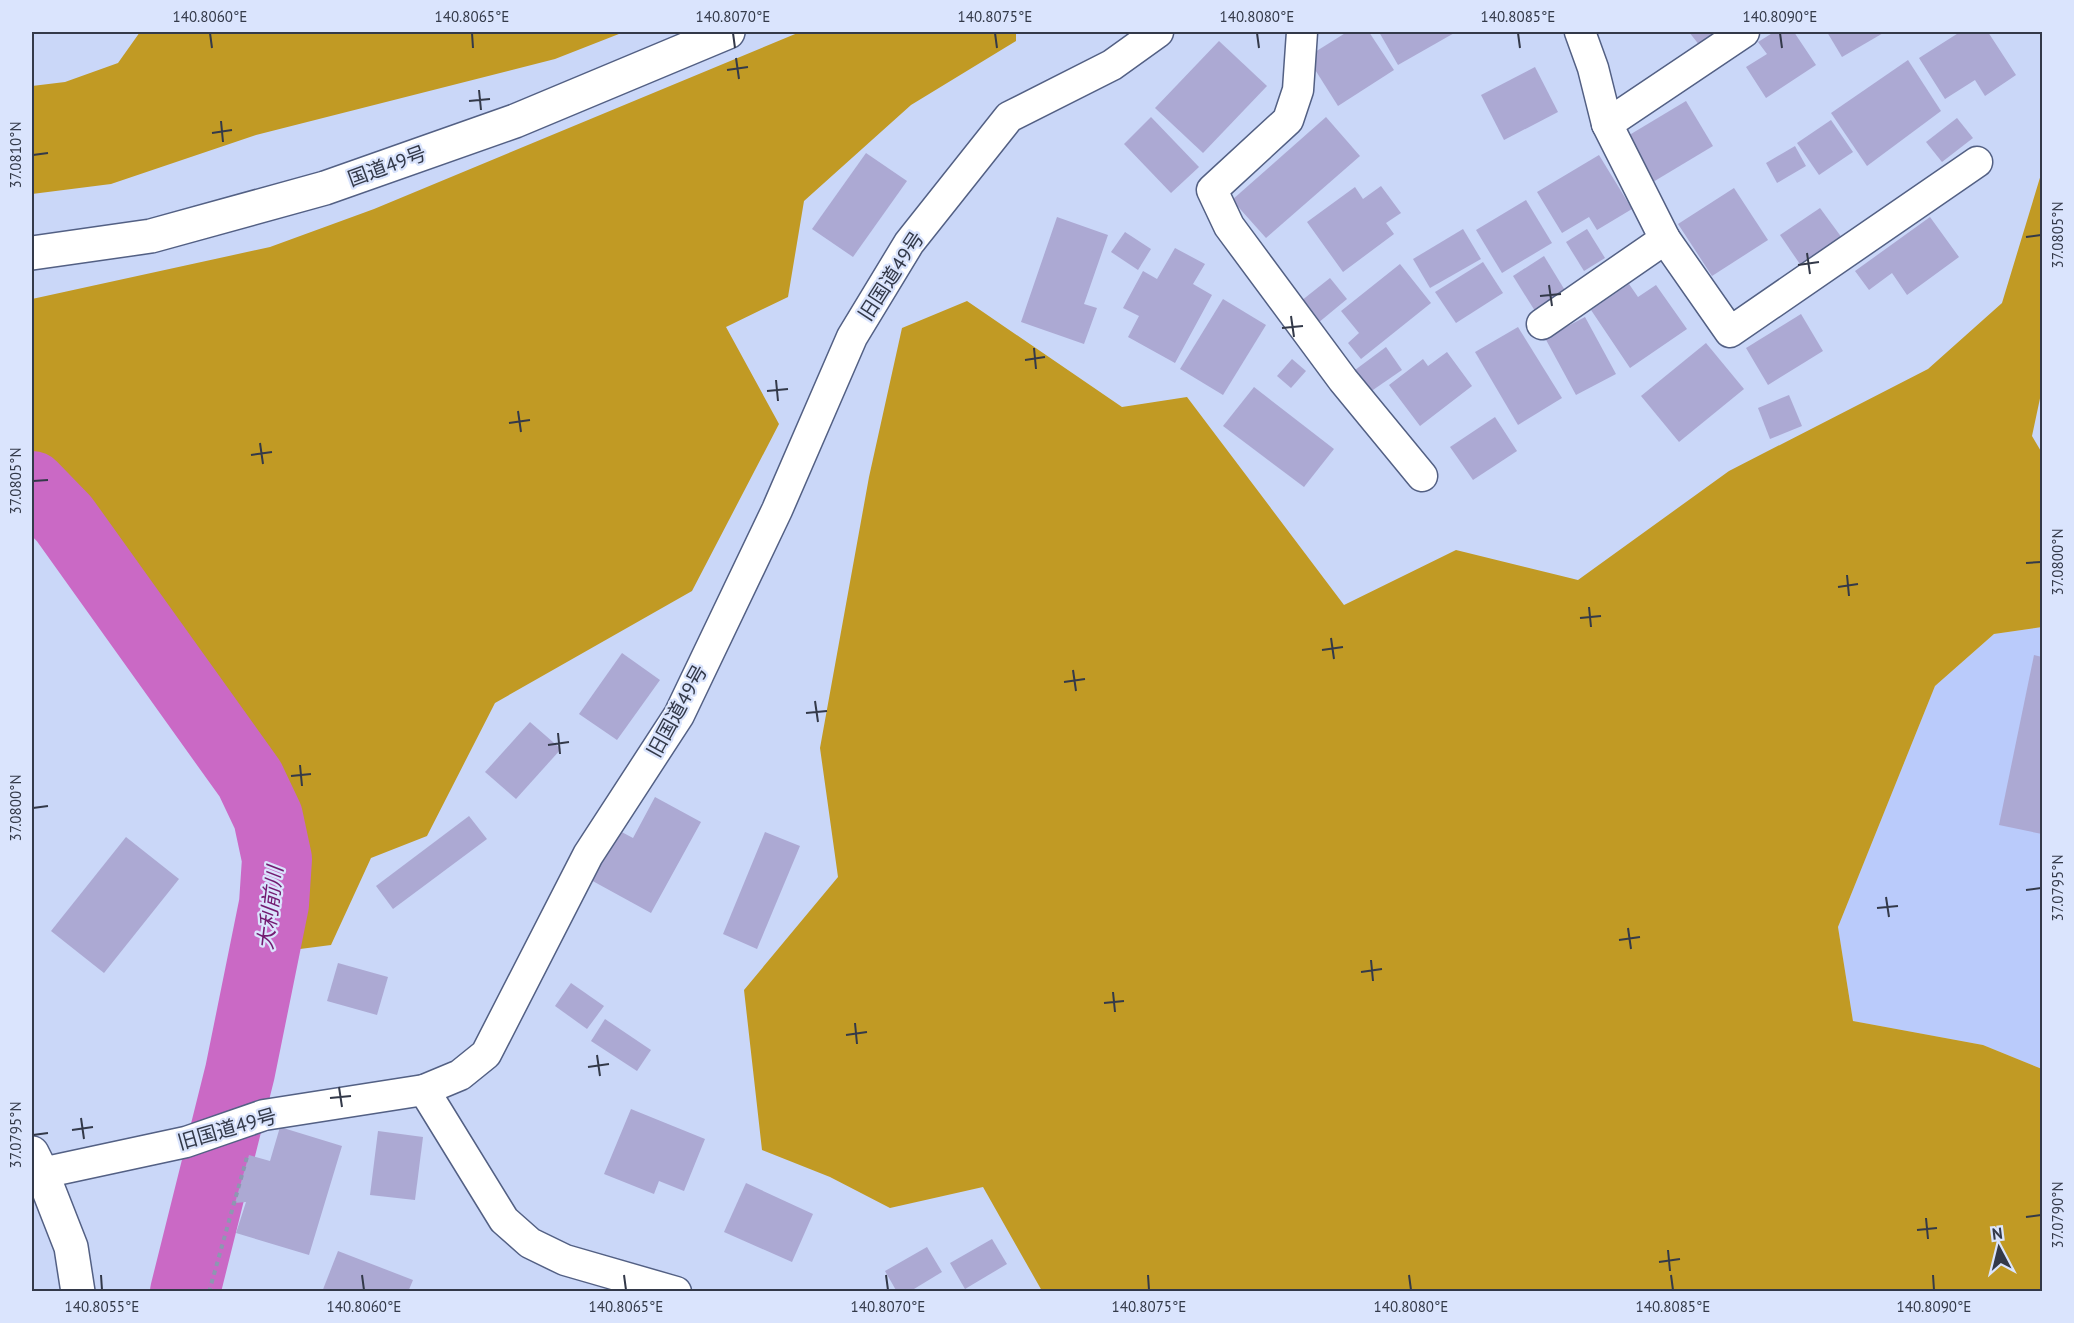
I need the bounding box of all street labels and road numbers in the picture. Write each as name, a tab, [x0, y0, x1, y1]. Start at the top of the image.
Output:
street label: 国道49号	[344, 140, 430, 192]
street label: 旧国道49号	[852, 226, 930, 326]
street label: 旧国道49号	[641, 660, 713, 762]
street label: 旧国道49号	[174, 1102, 280, 1156]

